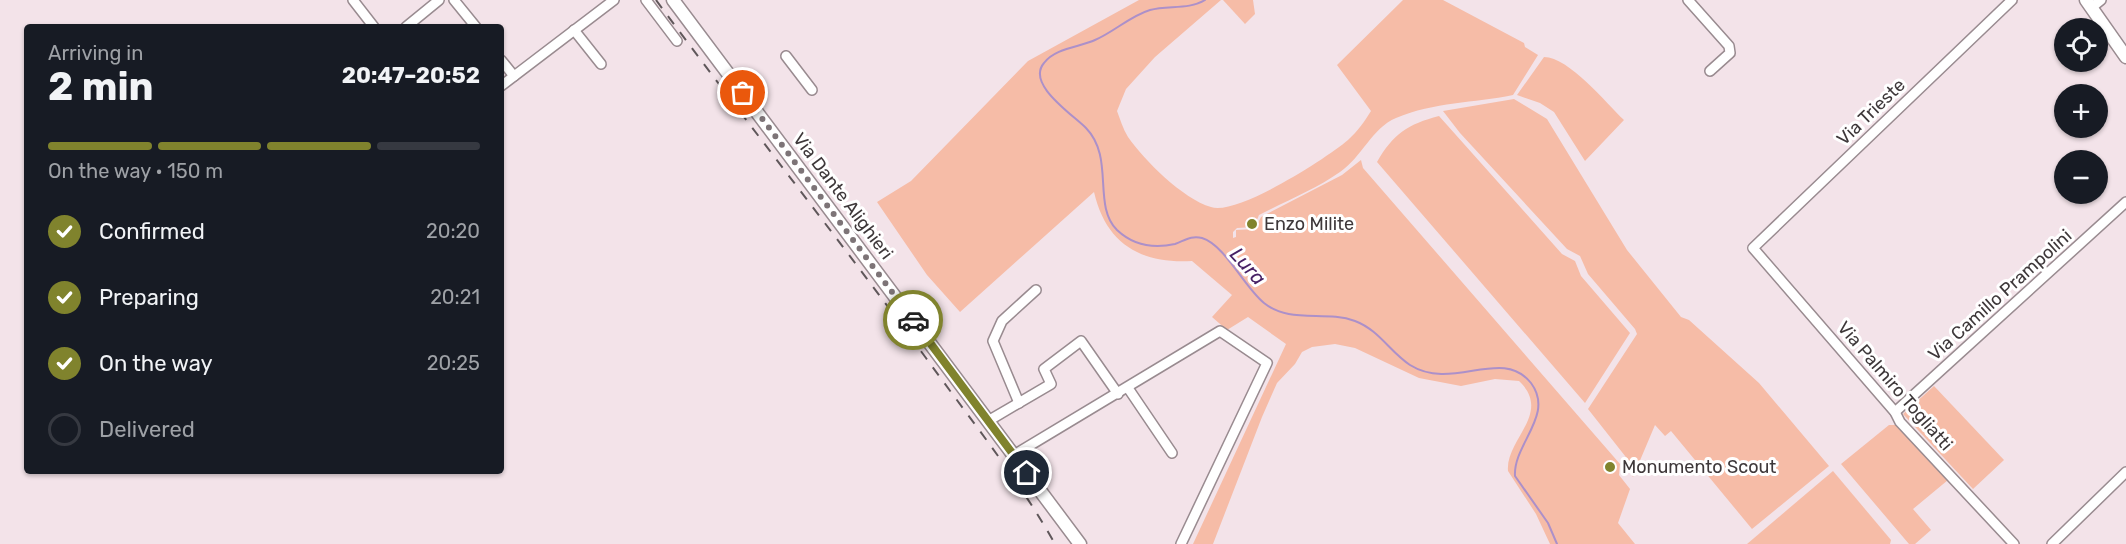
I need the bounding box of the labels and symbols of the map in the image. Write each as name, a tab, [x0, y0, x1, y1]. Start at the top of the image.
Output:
pin	[717, 67, 768, 118]
street label: Via Trieste	[1832, 74, 1910, 150]
street label: Via Dante Alighieri	[788, 128, 898, 264]
place label: Enzo Milite	[1264, 213, 1354, 235]
marker: Enzo Milite	[1245, 217, 1259, 231]
street label: Via Camillo Prampolini	[1924, 225, 2076, 365]
water label: Lura	[1225, 242, 1271, 290]
courier	[883, 290, 943, 350]
street label: Via Palmiro Togliatti	[1833, 317, 1957, 455]
pin	[1001, 447, 1052, 498]
place label: Monumento Scout	[1622, 456, 1776, 478]
marker: Monumento Scout	[1603, 460, 1617, 474]

